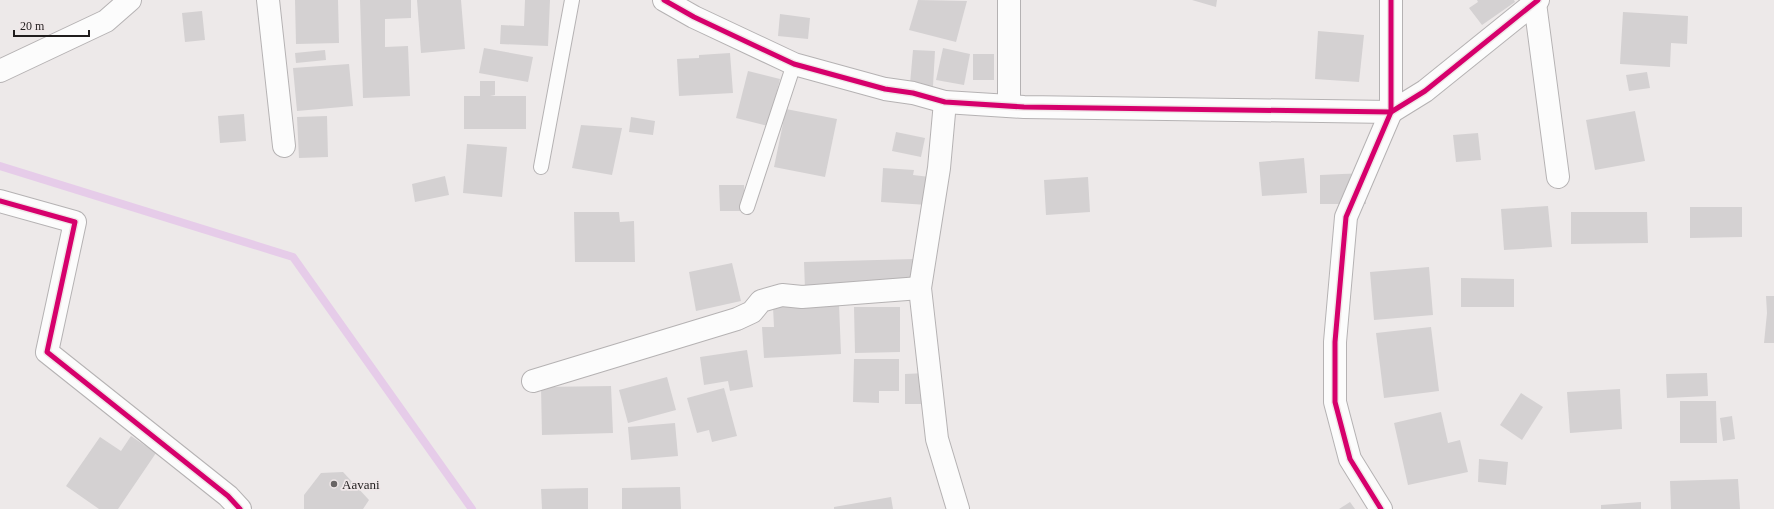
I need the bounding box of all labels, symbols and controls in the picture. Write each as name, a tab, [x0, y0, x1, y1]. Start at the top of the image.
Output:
scale bar	[14, 12, 89, 38]
text: 20 m	[20, 19, 45, 33]
place label: Aavani	[342, 477, 380, 492]
marker: Aavani	[329, 479, 339, 489]

